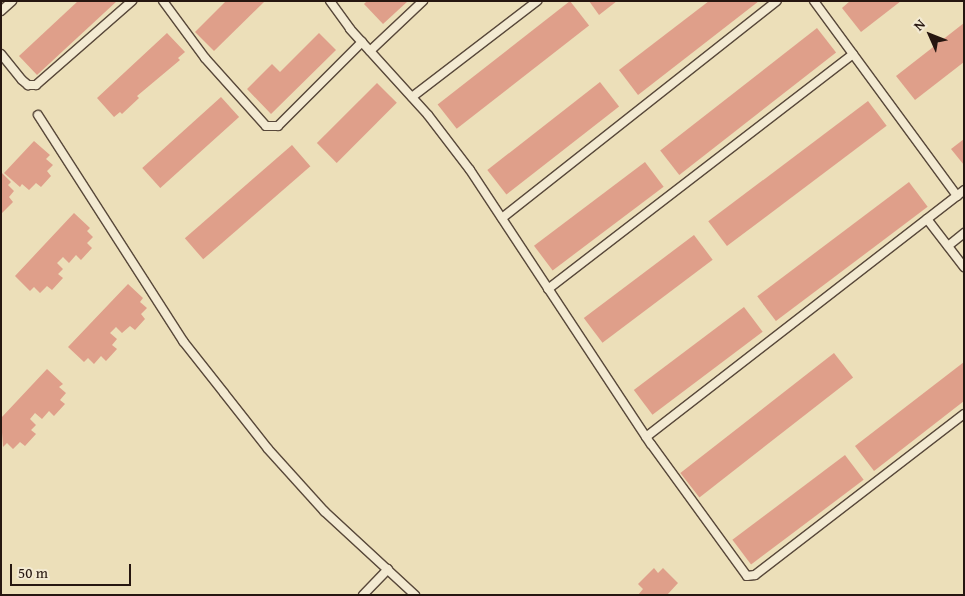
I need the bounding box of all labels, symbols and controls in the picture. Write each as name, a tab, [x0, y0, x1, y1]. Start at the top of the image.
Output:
north arrow	[905, 10, 955, 60]
text: N	[909, 14, 930, 35]
scale bar	[12, 554, 134, 586]
text: 50 m	[18, 562, 48, 583]

